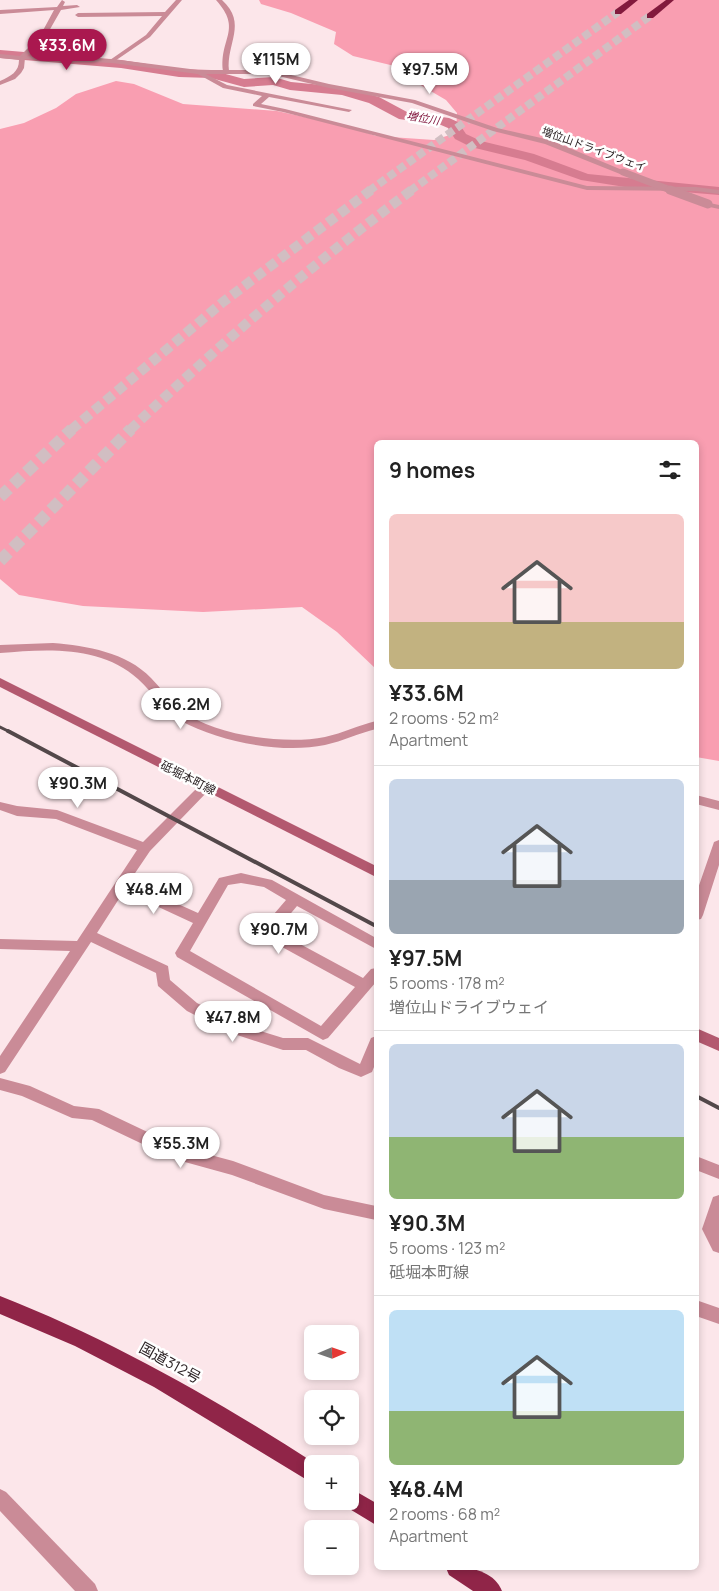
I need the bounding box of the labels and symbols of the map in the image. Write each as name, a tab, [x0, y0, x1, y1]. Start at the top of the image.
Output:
pin: ¥33.6M	[26, 28, 108, 71]
pin: ¥115M	[241, 42, 311, 85]
pin: ¥97.5M	[389, 52, 471, 95]
water label: 増位川	[406, 107, 442, 128]
street label: 増位山ドライブウェイ	[540, 123, 648, 174]
pin: ¥66.2M	[140, 688, 222, 730]
street label: 砥堀本町線	[158, 756, 219, 799]
pin: ¥90.3M	[37, 766, 119, 809]
pin: ¥48.4M	[113, 872, 195, 915]
pin: ¥90.7M	[238, 912, 320, 955]
pin: ¥47.8M	[192, 1000, 274, 1043]
pin: ¥55.3M	[140, 1126, 222, 1169]
north arrow	[304, 1325, 359, 1380]
street label: 国道312号	[136, 1337, 205, 1388]

